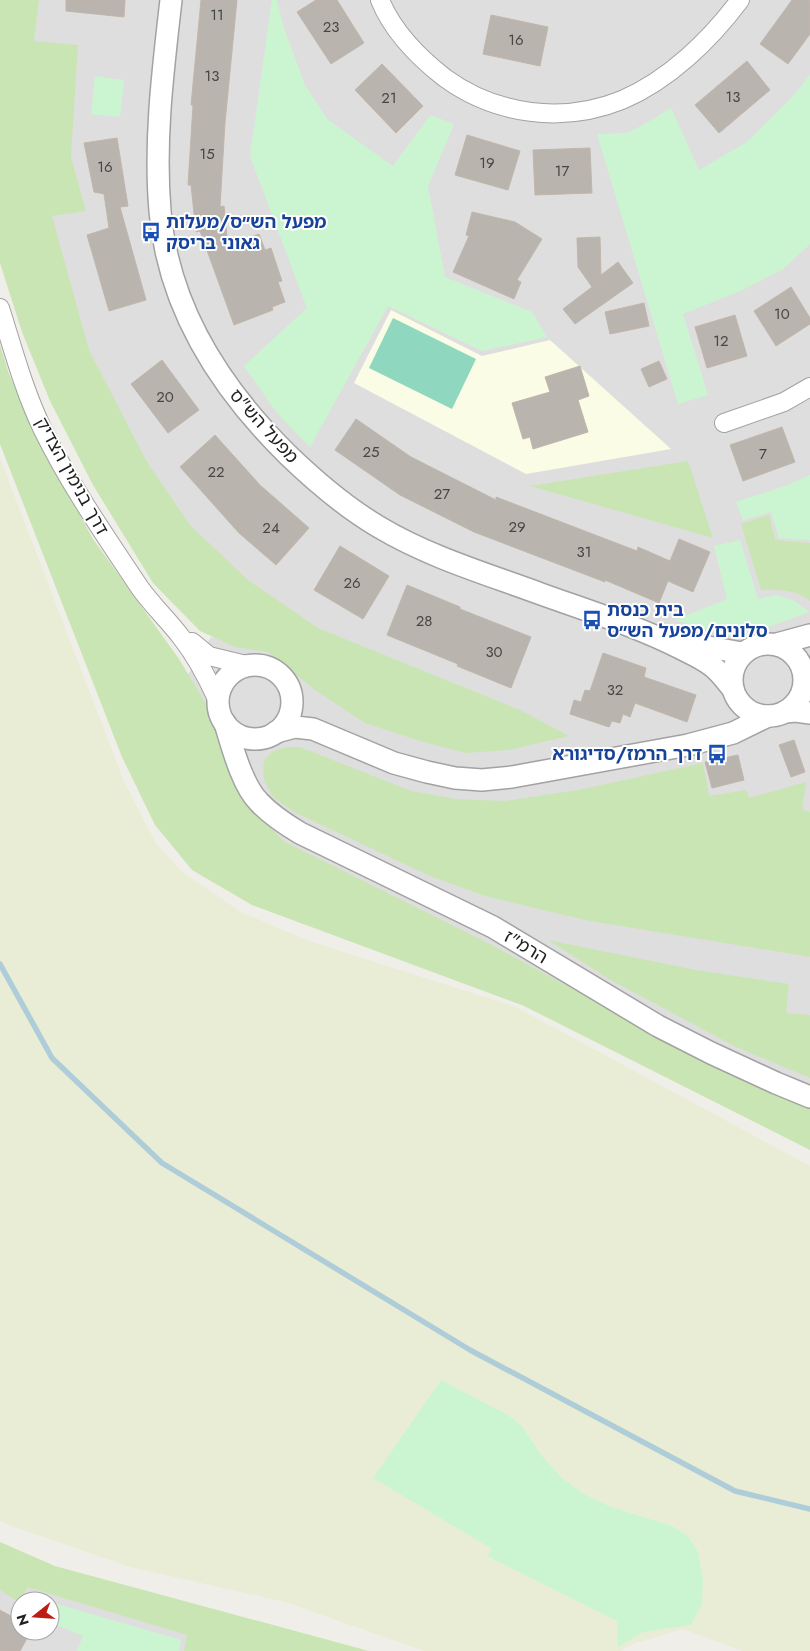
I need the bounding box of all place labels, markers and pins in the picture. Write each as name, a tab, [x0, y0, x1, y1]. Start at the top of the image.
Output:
place label: מפעל הש״ס/מעלות גאוני בריסק	[166, 209, 327, 256]
bus stop icon: מפעל הש״ס/מעלות גאוני בריסק	[140, 221, 162, 243]
place label: בית כנסת סלונים/מפעל הש״ס	[607, 597, 768, 644]
bus stop icon: בית כנסת סלונים/מפעל הש״ס	[581, 609, 603, 631]
place label: דרך הרמז/סדיגורא	[552, 741, 702, 767]
bus stop icon: דרך הרמז/סדיגורא	[706, 743, 728, 765]

